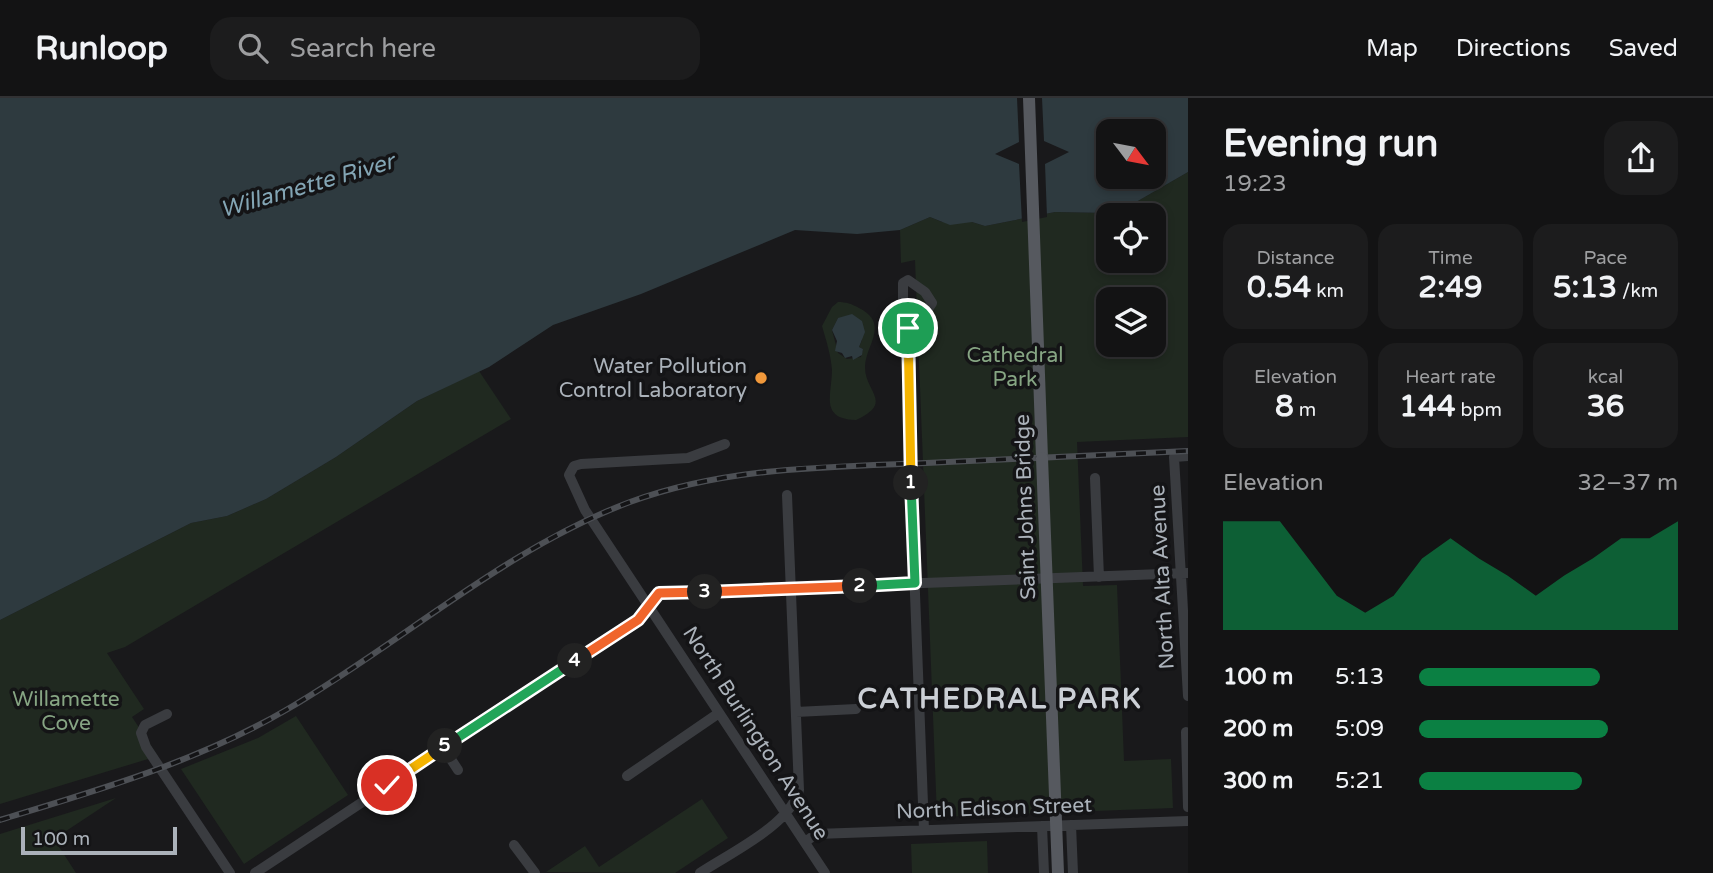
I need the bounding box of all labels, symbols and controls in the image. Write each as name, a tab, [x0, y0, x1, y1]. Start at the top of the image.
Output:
search box	[210, 17, 700, 80]
text: Runloop	[35, 29, 168, 68]
icon: search	[234, 29, 272, 67]
text: Search here	[290, 33, 436, 64]
text: Map	[1366, 34, 1418, 63]
text: Directions	[1456, 34, 1571, 63]
text: Saved	[1609, 34, 1678, 63]
north arrow	[1096, 119, 1166, 189]
map controls	[1096, 119, 1166, 357]
text: Evening run	[1223, 121, 1438, 167]
button: share	[1604, 121, 1678, 195]
water label: Willamette River	[217, 147, 401, 224]
text: 19:23	[1223, 170, 1287, 198]
button: locate	[1096, 203, 1166, 273]
text: Distance	[1256, 247, 1335, 269]
text: Time	[1428, 247, 1473, 269]
text: Pace	[1584, 247, 1627, 269]
text: 0.54	[1247, 269, 1311, 306]
text: 2:49	[1418, 269, 1483, 306]
text: 5:13	[1553, 269, 1617, 306]
text: km	[1311, 280, 1344, 302]
text: /km	[1617, 280, 1658, 302]
button: layers	[1096, 287, 1166, 357]
pin	[878, 298, 938, 358]
icon: arrive	[889, 309, 927, 347]
park label: Cathedral Park	[966, 343, 1064, 392]
place label: Water Pollution Control Laboratory	[559, 354, 747, 403]
text: Elevation	[1254, 366, 1337, 388]
text: Heart rate	[1405, 366, 1496, 388]
text: kcal	[1588, 366, 1623, 388]
marker: Water Pollution Control Laboratory	[753, 370, 769, 386]
text: 8	[1275, 388, 1294, 425]
text: 144	[1399, 388, 1456, 425]
text: 36	[1587, 388, 1624, 425]
text: m	[1294, 399, 1316, 421]
text: bpm	[1456, 399, 1502, 421]
street label: Saint Johns Bridge	[1010, 414, 1041, 600]
pin: 1	[894, 466, 928, 500]
text: Elevation	[1223, 469, 1324, 497]
text: 32–37 m	[1577, 469, 1678, 497]
text: 1	[905, 471, 916, 493]
street label: North Alta Avenue	[1145, 484, 1180, 670]
pin: 2	[842, 568, 878, 603]
pin: 3	[688, 574, 722, 610]
text: 2	[854, 574, 865, 596]
text: 3	[699, 580, 710, 602]
street label: North Burlington Avenue	[677, 622, 834, 845]
pin: 4	[558, 644, 592, 678]
text: 4	[569, 649, 580, 671]
text: 100 m	[1223, 663, 1293, 691]
text: 5:13	[1335, 663, 1384, 691]
district label: CATHEDRAL PARK	[857, 682, 1143, 716]
park label: Willamette Cove	[12, 687, 120, 736]
text: 200 m	[1223, 715, 1293, 743]
text: 5:09	[1335, 715, 1384, 743]
pin: 5	[428, 728, 462, 764]
text: 5	[439, 734, 450, 756]
pin	[357, 755, 417, 815]
icon: check	[368, 766, 406, 804]
text: 300 m	[1223, 767, 1293, 795]
text: 5:21	[1335, 767, 1384, 795]
street label: North Edison Street	[895, 793, 1093, 824]
scale bar	[21, 824, 177, 856]
text: 100 m	[32, 828, 90, 850]

